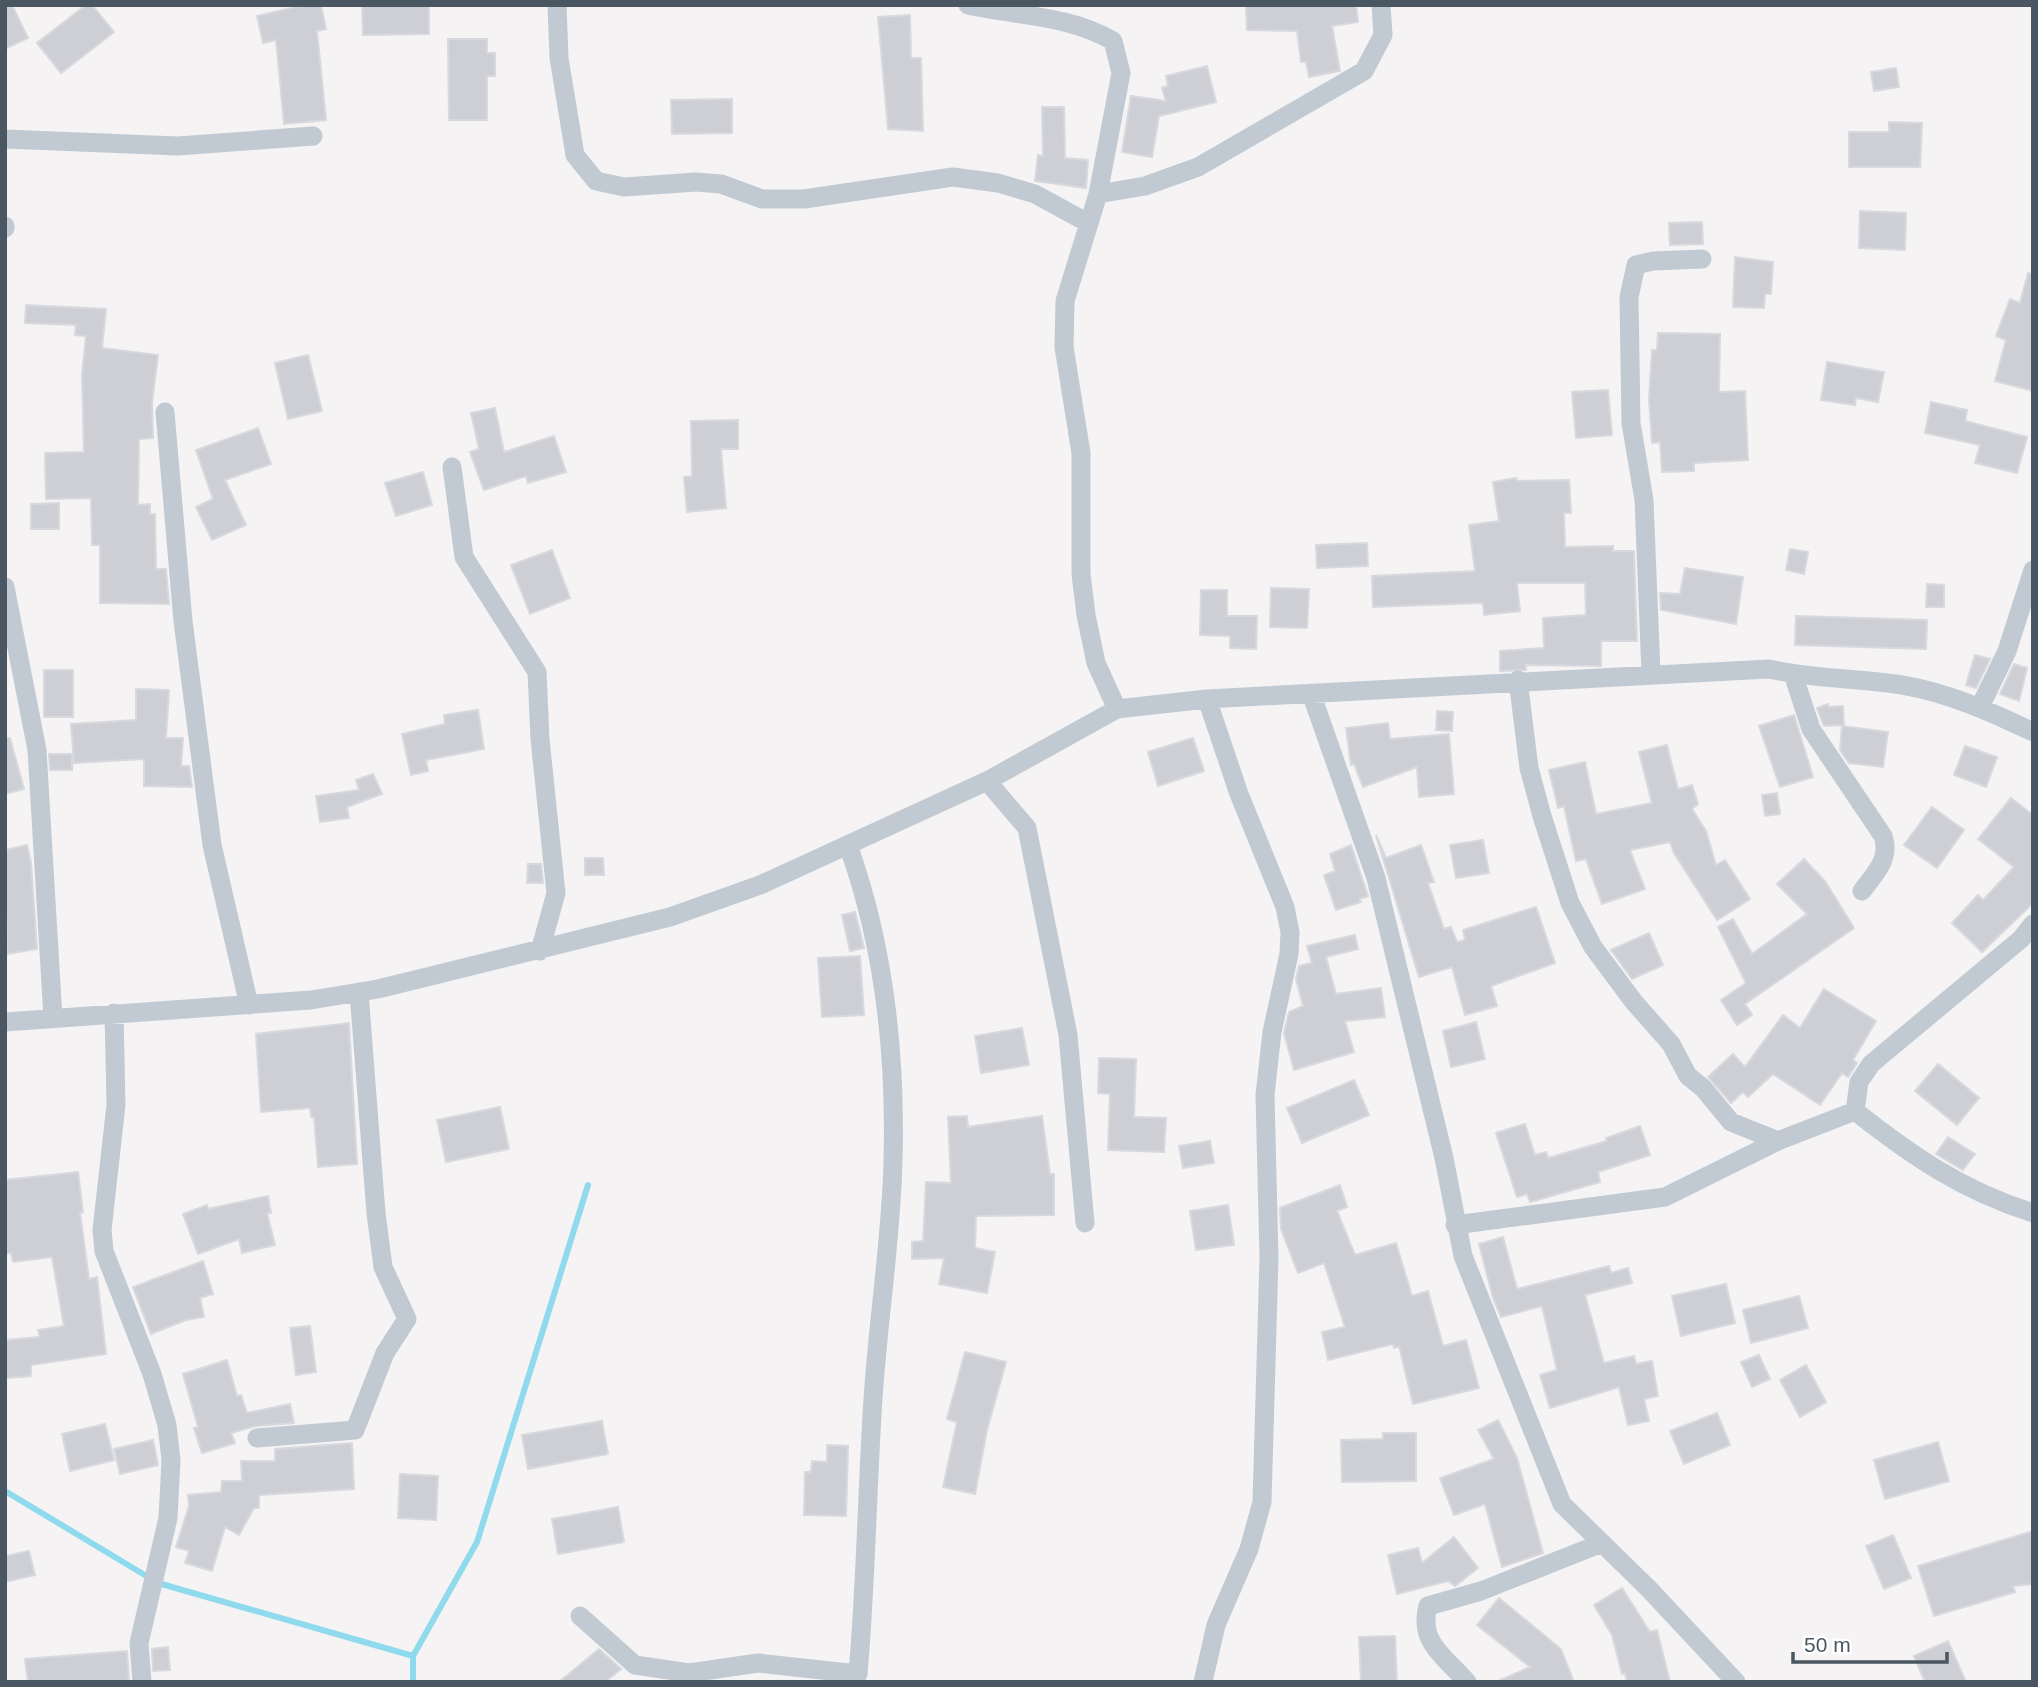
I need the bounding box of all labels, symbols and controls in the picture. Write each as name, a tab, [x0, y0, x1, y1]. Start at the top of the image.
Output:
scale bar	[1793, 1620, 1947, 1664]
text: 50 m	[1804, 1633, 1851, 1656]

